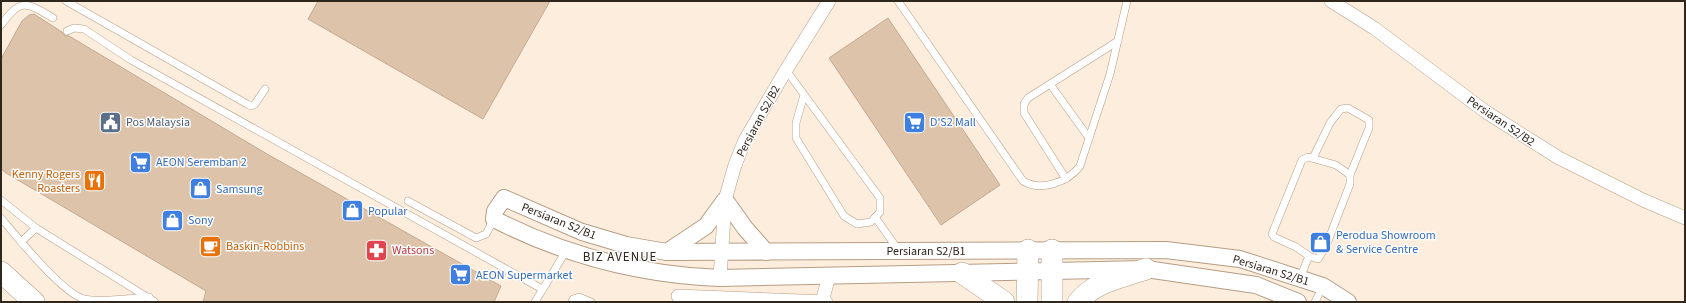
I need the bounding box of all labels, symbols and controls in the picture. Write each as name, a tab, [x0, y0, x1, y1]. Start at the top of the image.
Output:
street label: Persiaran S2/B2	[732, 82, 785, 160]
street label: Persiaran S2/B2	[1463, 92, 1538, 151]
public building icon: Pos Malaysia	[98, 109, 124, 135]
supermarket icon: D'S2 Mall	[901, 109, 927, 135]
place label: Pos Malaysia	[126, 114, 190, 131]
place label: D'S2 Mall	[930, 114, 976, 131]
supermarket icon: AEON Seremban 2	[127, 149, 153, 175]
place label: AEON Seremban 2	[156, 154, 247, 171]
place label: Kenny Rogers Roasters	[12, 166, 80, 197]
restaurant icon: Kenny Rogers Roasters	[82, 168, 108, 194]
shop icon: Samsung	[188, 176, 214, 202]
place label: Samsung	[216, 181, 263, 198]
shop icon: Popular	[339, 198, 365, 224]
street label: Persiaran S2/B1	[519, 199, 599, 244]
place label: Popular	[368, 203, 408, 220]
shop icon: Sony	[159, 207, 185, 233]
place label: Sony	[188, 212, 213, 229]
place label: Perodua Showroom & Service Centre	[1336, 227, 1436, 258]
shop icon: Perodua Showroom & Service Centre	[1307, 229, 1333, 255]
cafe icon: Baskin-Robbins	[198, 233, 224, 259]
pharmacy icon: Watsons	[363, 237, 389, 263]
place label: Baskin-Robbins	[226, 238, 304, 255]
place label: Watsons	[392, 242, 434, 259]
street label: Persiaran S2/B1	[886, 243, 966, 260]
district label: BIZ AVENUE	[583, 248, 657, 266]
street label: Persiaran S2/B1	[1231, 251, 1311, 290]
supermarket icon: AEON Supermarket	[448, 262, 474, 288]
place label: AEON Supermarket	[476, 267, 572, 284]

